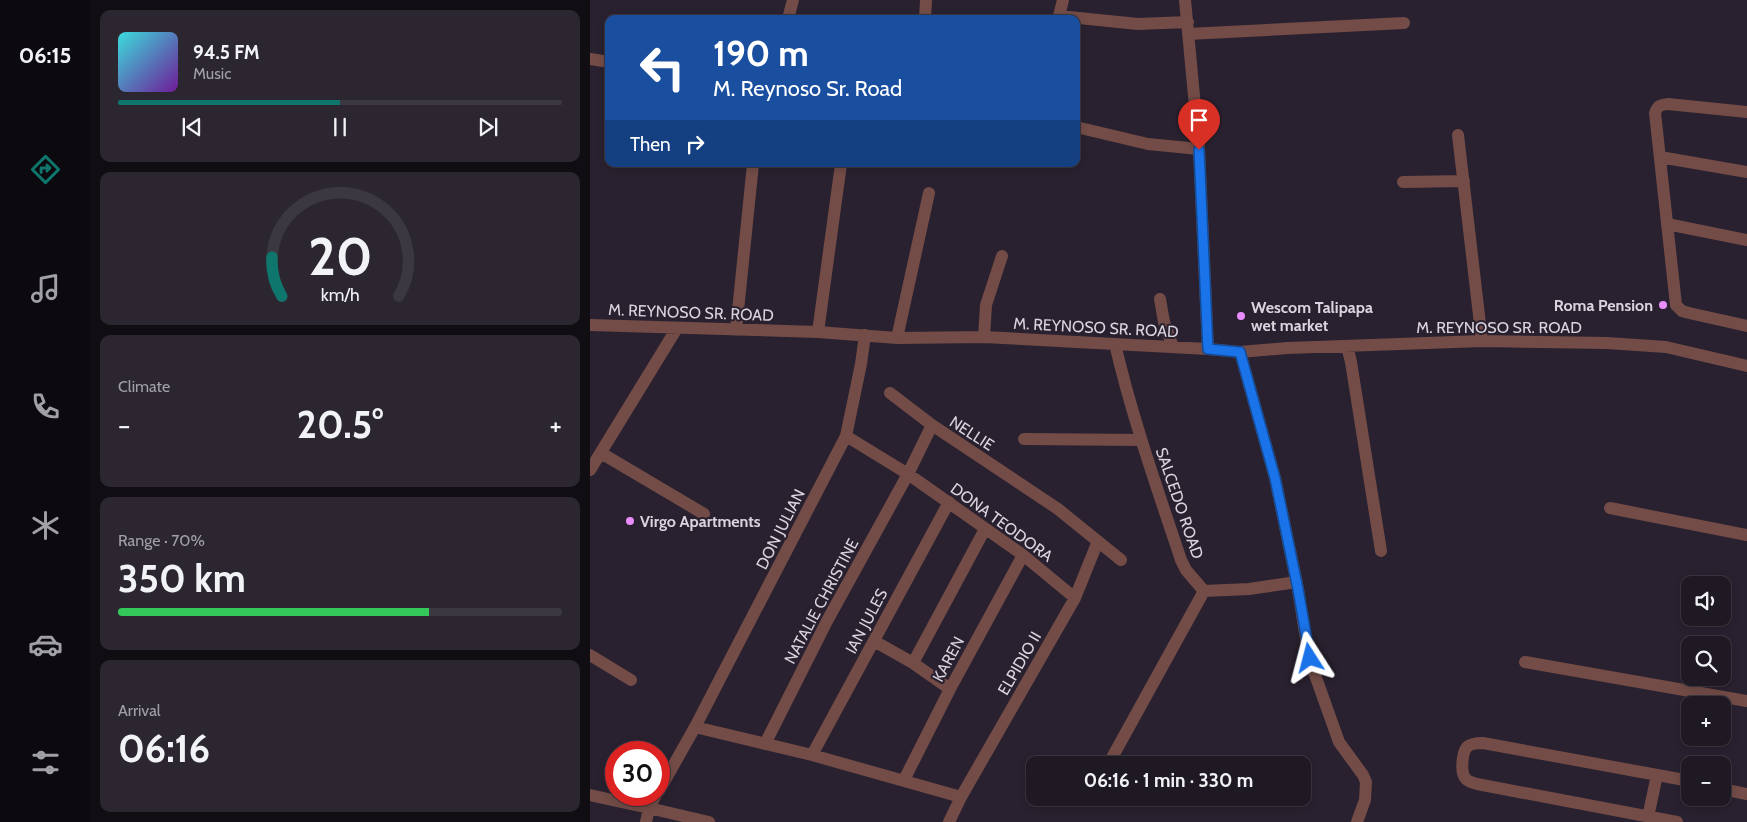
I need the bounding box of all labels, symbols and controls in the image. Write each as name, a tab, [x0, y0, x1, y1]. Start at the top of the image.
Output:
text: 190 m	[713, 32, 809, 75]
icon: left	[630, 35, 695, 100]
text: 94.5 FM	[193, 41, 260, 64]
text: 06:15	[19, 42, 71, 69]
text: Music	[193, 64, 231, 83]
text: M. Reynoso Sr. Road	[713, 75, 902, 102]
pin	[1178, 99, 1220, 150]
icon: arrive	[1185, 106, 1213, 134]
icon: previous	[178, 113, 206, 141]
icon: pause	[326, 113, 354, 141]
icon: next	[474, 113, 502, 141]
icon: right	[681, 130, 709, 158]
text: Then	[630, 133, 671, 156]
icon: directions	[28, 152, 63, 187]
text: 20	[308, 225, 372, 288]
icon: music	[28, 271, 63, 306]
text: km/h	[320, 284, 360, 305]
place label: Roma Pension	[1554, 296, 1653, 315]
place label: Wescom Talipapa wet market	[1251, 298, 1373, 335]
marker: Roma Pension	[1657, 299, 1669, 311]
street label: M. REYNOSO SR. ROAD	[608, 300, 774, 325]
marker: Wescom Talipapa wet market	[1235, 310, 1247, 322]
street label: M. REYNOSO SR. ROAD	[1013, 314, 1179, 341]
street label: M. REYNOSO SR. ROAD	[1416, 318, 1582, 337]
text: Climate	[118, 377, 170, 396]
icon: phone	[28, 389, 63, 424]
text: 20.5°	[297, 401, 383, 448]
text: −	[118, 408, 130, 442]
text: +	[550, 408, 562, 442]
street label: NELLIE	[946, 412, 998, 455]
street label: SALCEDO ROAD	[1152, 445, 1207, 561]
street label: DONA TEODORA	[947, 479, 1057, 566]
street label: DON JULIAN	[752, 486, 809, 573]
icon: climate	[28, 508, 63, 543]
place label: Virgo Apartments	[640, 512, 761, 531]
marker: Virgo Apartments	[624, 515, 636, 527]
text: Range · 70%	[118, 531, 205, 550]
street label: NATALIE CHRISTINE	[780, 535, 863, 667]
text: 350 km	[118, 555, 246, 602]
map controls	[1681, 576, 1731, 806]
button: sound	[1681, 576, 1731, 626]
street label: IAN JULES	[841, 586, 891, 657]
icon: car	[28, 627, 63, 662]
street label: ELPIDIO II	[994, 628, 1045, 698]
position arrow	[1283, 631, 1335, 683]
street label: KAREN	[929, 633, 968, 685]
button: search	[1681, 636, 1731, 686]
button: +	[1681, 696, 1731, 746]
text: Arrival	[118, 701, 161, 720]
text: 06:16	[118, 725, 210, 772]
speed limit sign: 30	[605, 741, 670, 806]
icon: filters	[28, 745, 63, 780]
button: −	[1681, 756, 1731, 806]
text: 06:16 · 1 min · 330 m	[1084, 769, 1253, 792]

